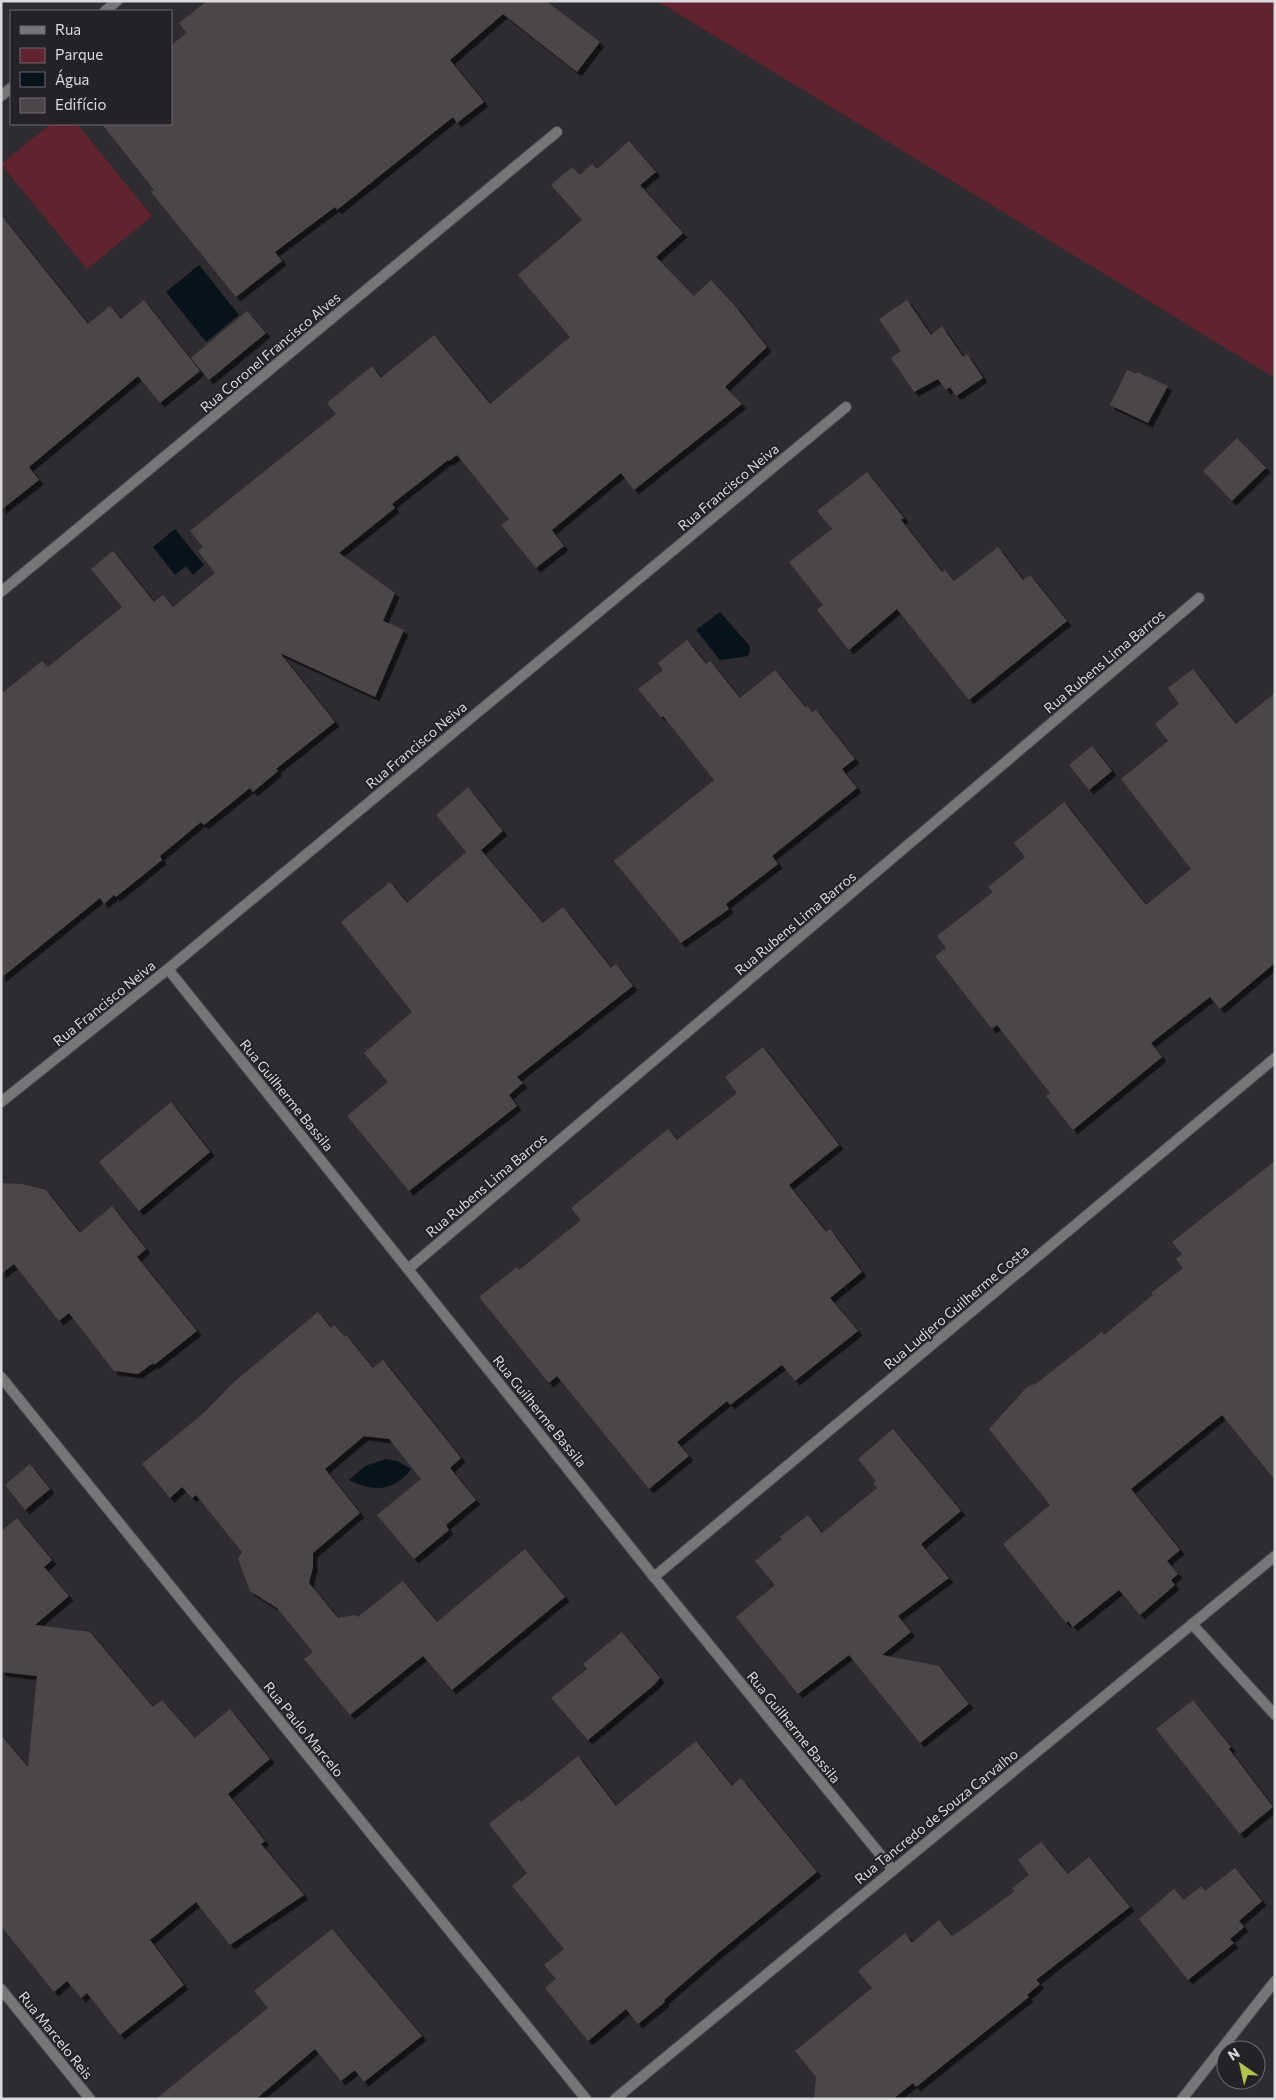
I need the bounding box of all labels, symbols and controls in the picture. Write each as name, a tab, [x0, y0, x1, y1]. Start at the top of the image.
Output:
legend	[10, 10, 172, 125]
text: Rua	[55, 20, 81, 38]
text: Parque	[55, 45, 103, 63]
text: Água	[55, 69, 89, 88]
text: Edifício	[55, 95, 106, 113]
street label: Rua Coronel Francisco Alves	[196, 288, 344, 416]
street label: Rua Francisco Neiva	[674, 440, 782, 534]
street label: Rua Rubens Lima Barros	[1040, 605, 1168, 717]
street label: Rua Francisco Neiva	[362, 698, 470, 792]
street label: Rua Rubens Lima Barros	[731, 867, 859, 979]
street label: Rua Francisco Neiva	[49, 957, 159, 1049]
street label: Rua Guilherme Bassila	[237, 1036, 337, 1154]
street label: Rua Rubens Lima Barros	[422, 1129, 550, 1241]
street label: Rua Ludjero Guilherme Costa	[880, 1241, 1032, 1373]
street label: Rua Guilherme Bassila	[490, 1352, 590, 1470]
street label: Rua Guilherme Bassila	[744, 1668, 844, 1786]
street label: Rua Paulo Marcelo	[260, 1678, 348, 1780]
street label: Rua Tancredo de Souza Carvalho	[851, 1745, 1021, 1887]
street label: Rua Marcelo Reis	[15, 1988, 97, 2082]
north arrow	[1216, 2040, 1266, 2090]
text: N	[1224, 2044, 1243, 2064]

